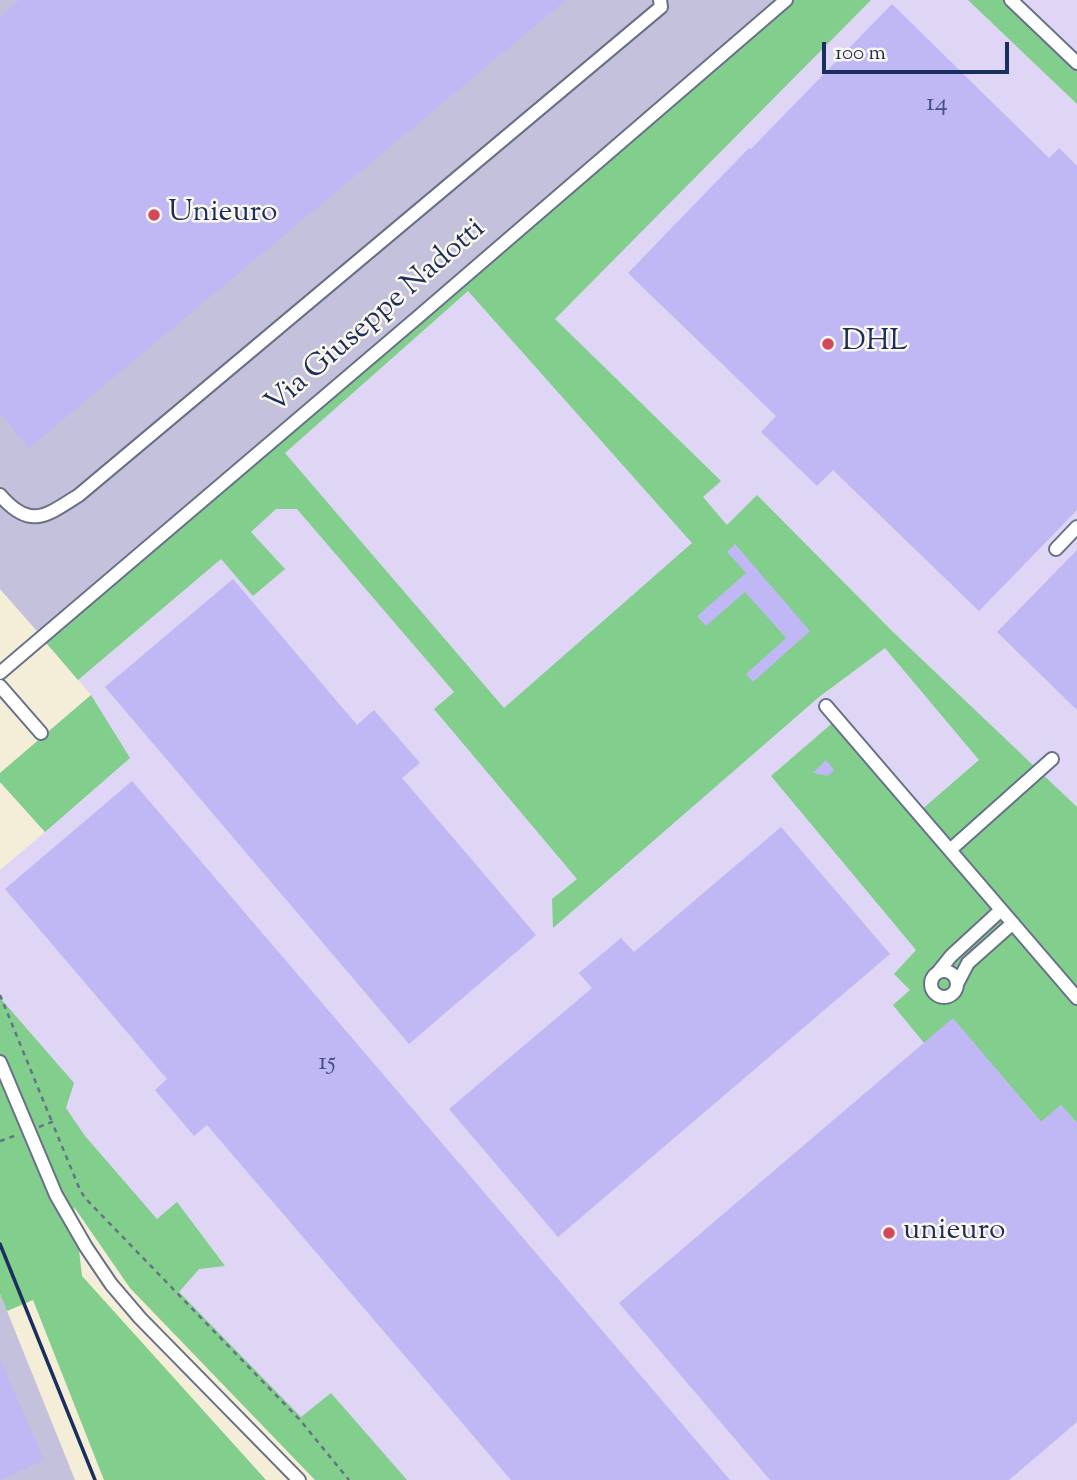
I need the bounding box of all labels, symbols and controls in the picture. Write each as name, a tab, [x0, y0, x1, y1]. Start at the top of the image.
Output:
scale bar	[825, 28, 1012, 72]
text: 100 m	[835, 39, 886, 69]
house number: 14	[926, 90, 948, 122]
place label: Unieuro	[168, 197, 277, 233]
marker: Unieuro	[146, 207, 162, 223]
street label: Via Giuseppe Nadotti	[260, 213, 494, 423]
place label: DHL	[842, 326, 908, 362]
marker: DHL	[820, 336, 836, 352]
house number: 15	[318, 1049, 336, 1081]
place label: unieuro	[903, 1215, 1005, 1251]
marker: unieuro	[881, 1225, 897, 1241]

